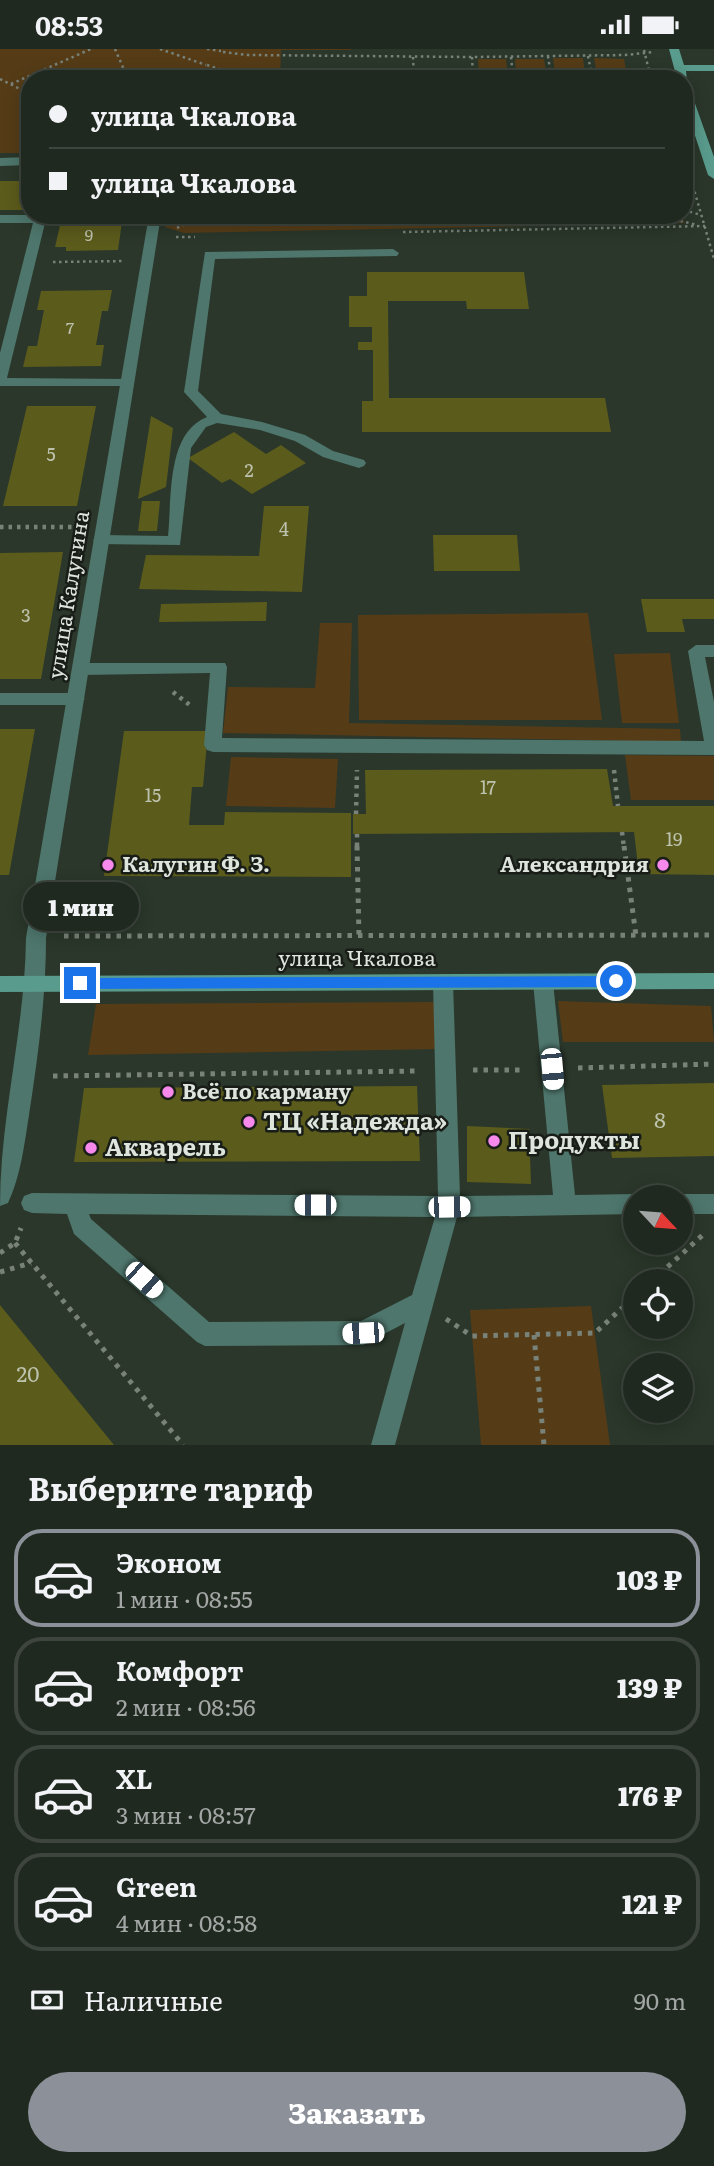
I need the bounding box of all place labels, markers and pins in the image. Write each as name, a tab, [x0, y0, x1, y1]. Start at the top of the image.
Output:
place label: Калугин Ф. З.	[122, 847, 270, 878]
place label: Александрия	[500, 847, 649, 878]
marker: Калугин Ф. З.	[100, 857, 116, 873]
marker: Александрия	[655, 857, 671, 873]
place label: Всё по карману	[182, 1074, 351, 1105]
marker: Всё по карману	[160, 1084, 176, 1100]
place label: ТЦ «Надежда»	[263, 1102, 447, 1137]
marker: ТЦ «Надежда»	[241, 1114, 257, 1130]
place label: Продукты	[508, 1121, 640, 1156]
place label: Акварель	[105, 1128, 226, 1163]
marker: Продукты	[486, 1133, 502, 1149]
marker: Акварель	[83, 1140, 99, 1156]

